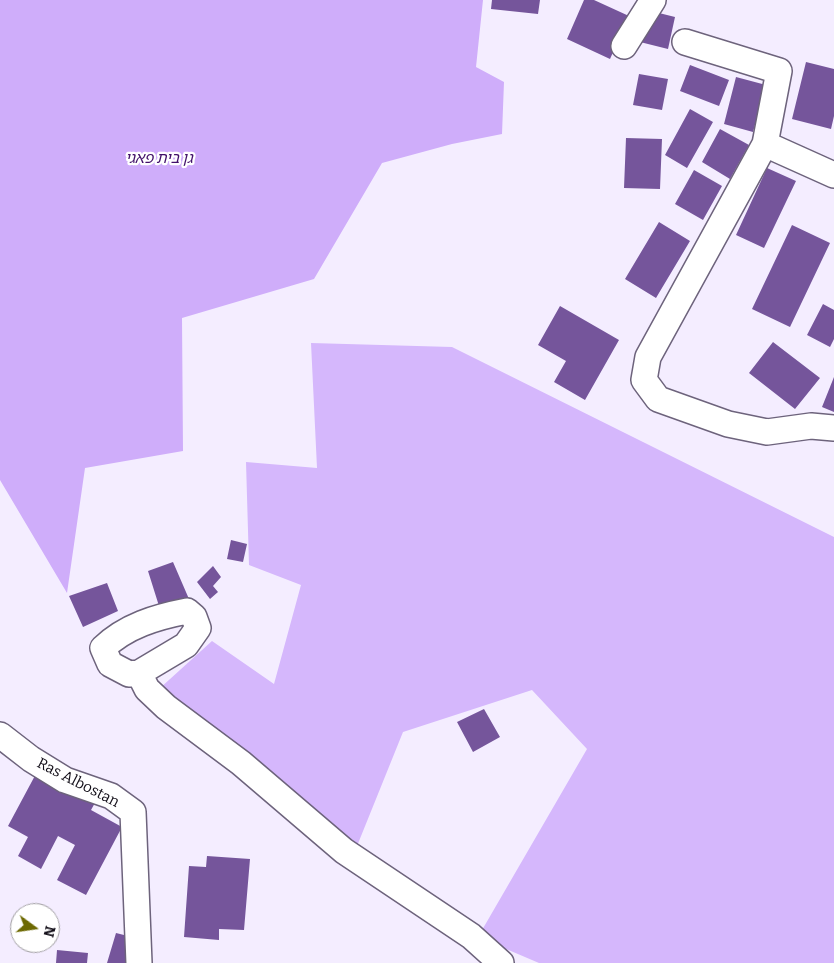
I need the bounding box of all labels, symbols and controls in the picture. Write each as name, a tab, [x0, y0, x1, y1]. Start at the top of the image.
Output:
park label: גן בית פאגי	[125, 150, 193, 168]
street label: Ras Albostan	[34, 755, 122, 811]
north arrow	[10, 903, 60, 953]
text: N	[40, 924, 59, 939]

